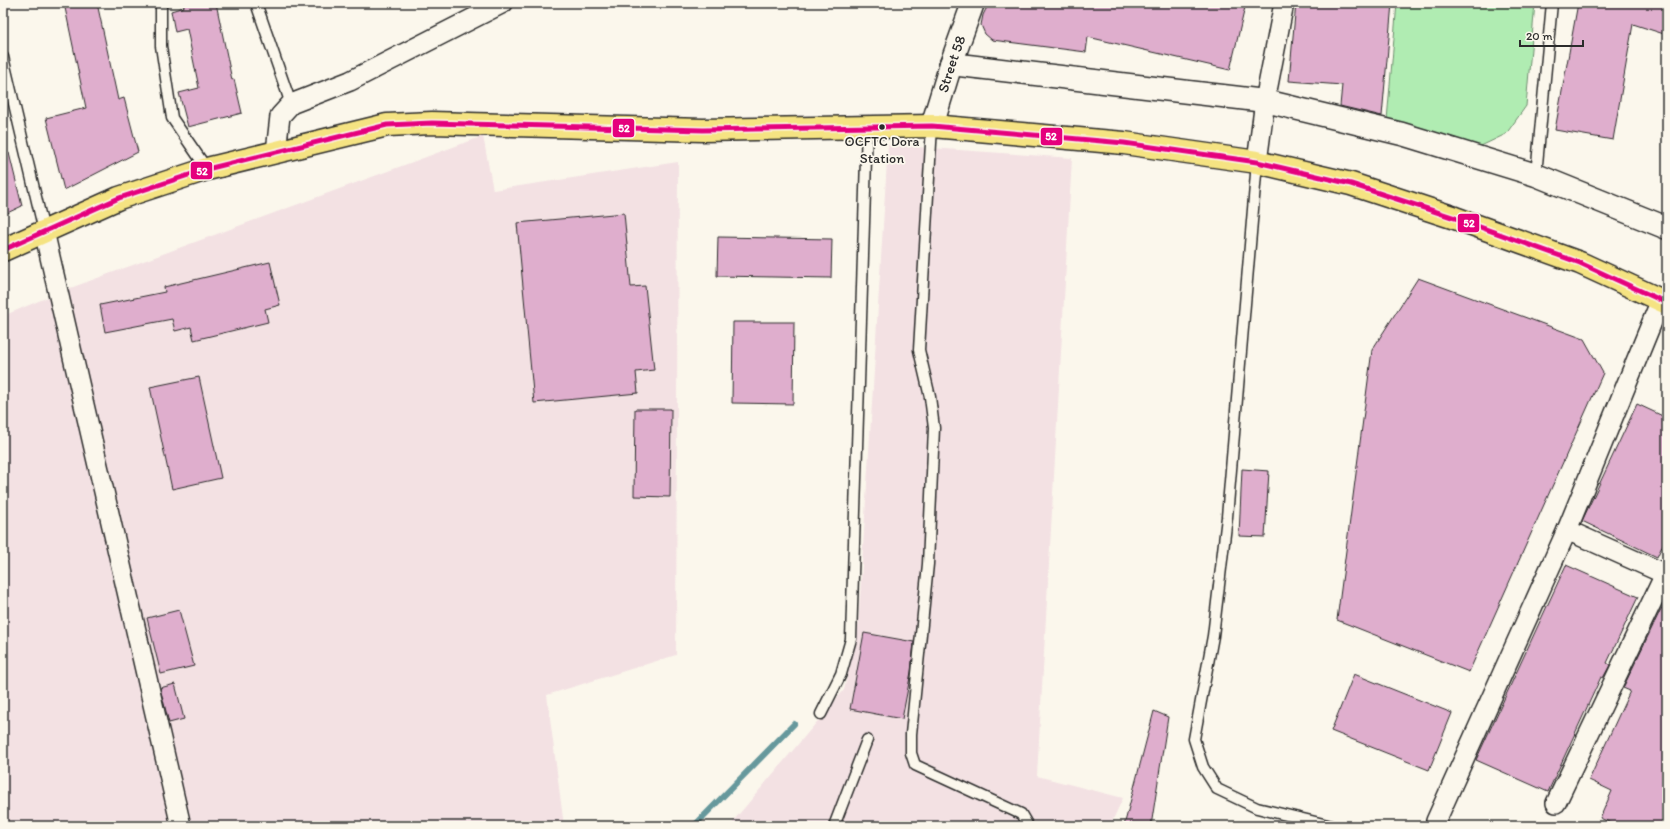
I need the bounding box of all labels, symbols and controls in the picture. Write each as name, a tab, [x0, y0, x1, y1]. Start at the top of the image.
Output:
scale bar	[1520, 22, 1583, 48]
text: 20 m	[1526, 29, 1553, 43]
street label: Street 58	[934, 33, 970, 95]
line badge: 52	[612, 118, 635, 138]
text: 52	[618, 122, 630, 135]
marker: OCFTC Dora Station	[877, 122, 887, 132]
line badge: 52	[1040, 127, 1063, 146]
text: 52	[1045, 130, 1057, 143]
place label: OCFTC Dora Station	[845, 133, 920, 167]
line badge: 52	[190, 161, 213, 180]
text: 52	[196, 165, 208, 178]
line badge: 52	[1457, 213, 1480, 233]
text: 52	[1463, 217, 1475, 230]

